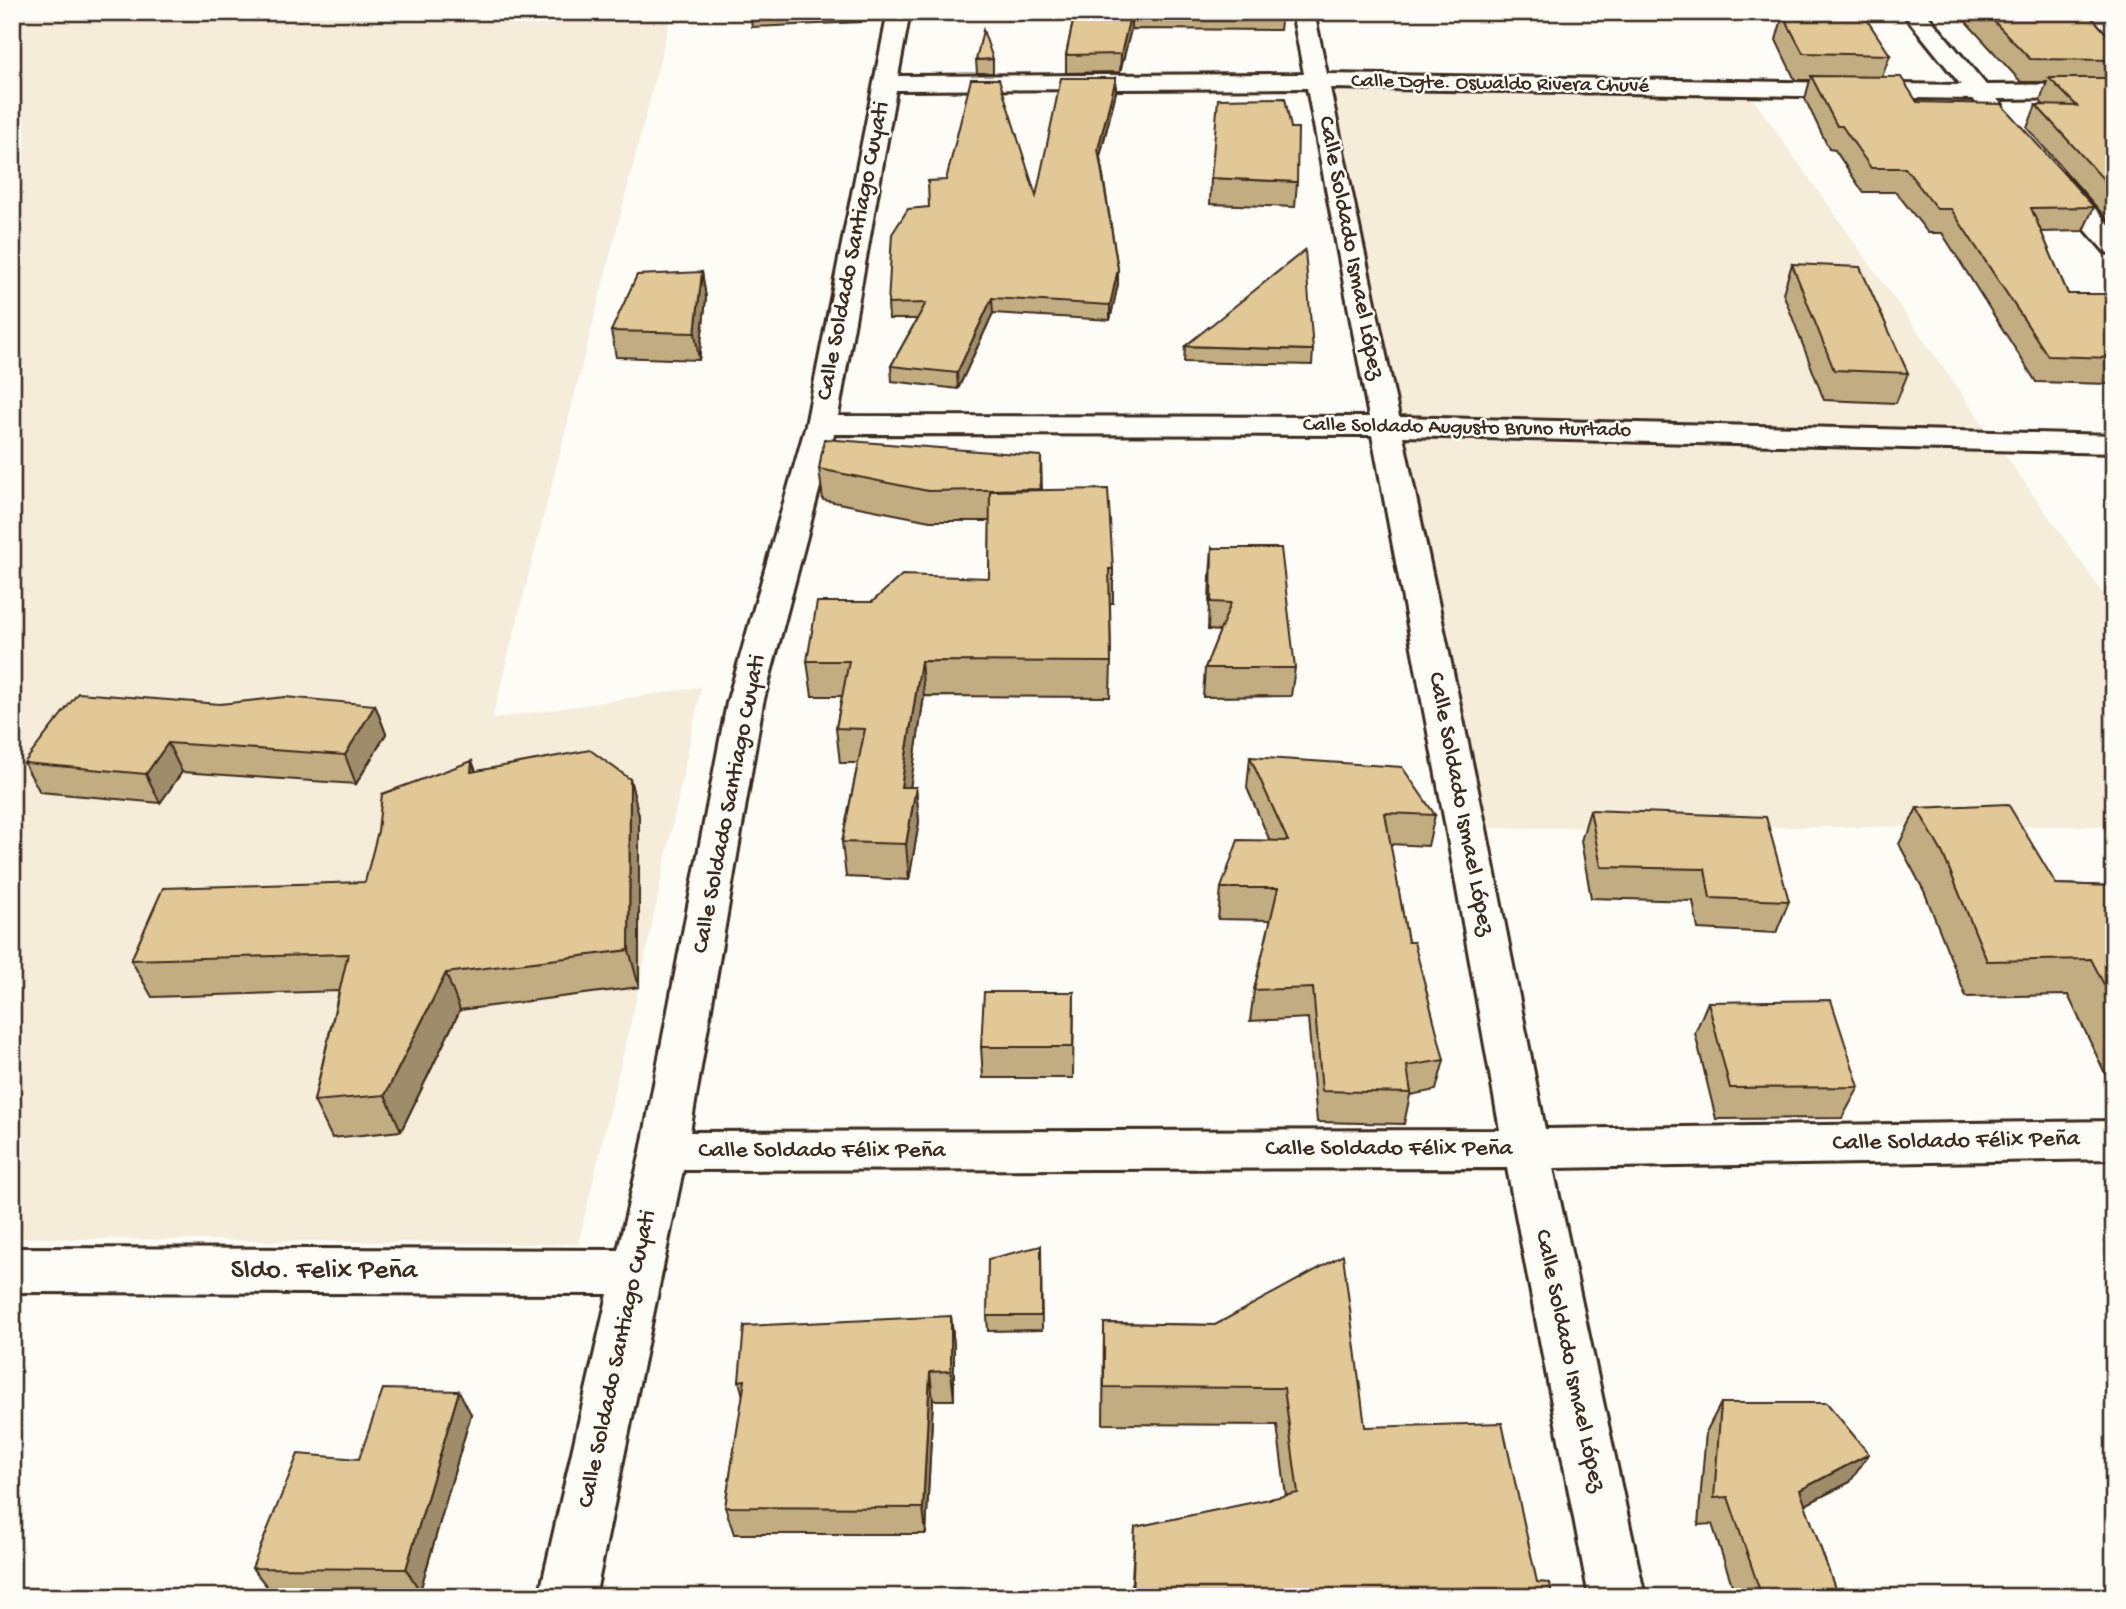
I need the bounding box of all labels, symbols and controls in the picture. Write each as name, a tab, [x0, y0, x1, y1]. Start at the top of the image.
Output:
street label: Calle Dgte. Oswaldo Rivera Chuvé	[1351, 70, 1650, 100]
street label: Calle Soldado Santiago Cuyati	[811, 99, 897, 403]
street label: Calle Soldado Ismael López	[1310, 114, 1390, 384]
street label: Calle Soldado Augusto Bruno Hurtado	[1303, 414, 1631, 444]
street label: Calle Soldado Santiago Cuyati	[687, 652, 773, 956]
street label: Calle Soldado Ismael López	[1420, 670, 1500, 940]
street label: Calle Soldado Félix Peña	[1832, 1125, 2081, 1159]
street label: Calle Soldado Félix Peña	[1265, 1135, 1513, 1164]
street label: Calle Soldado Félix Peña	[698, 1137, 946, 1166]
street label: Calle Soldado Santiago Cuyati	[572, 1207, 664, 1511]
street label: Calle Soldado Ismael López	[1527, 1227, 1611, 1496]
street label: Sldo. Felix Peña	[231, 1255, 419, 1288]

